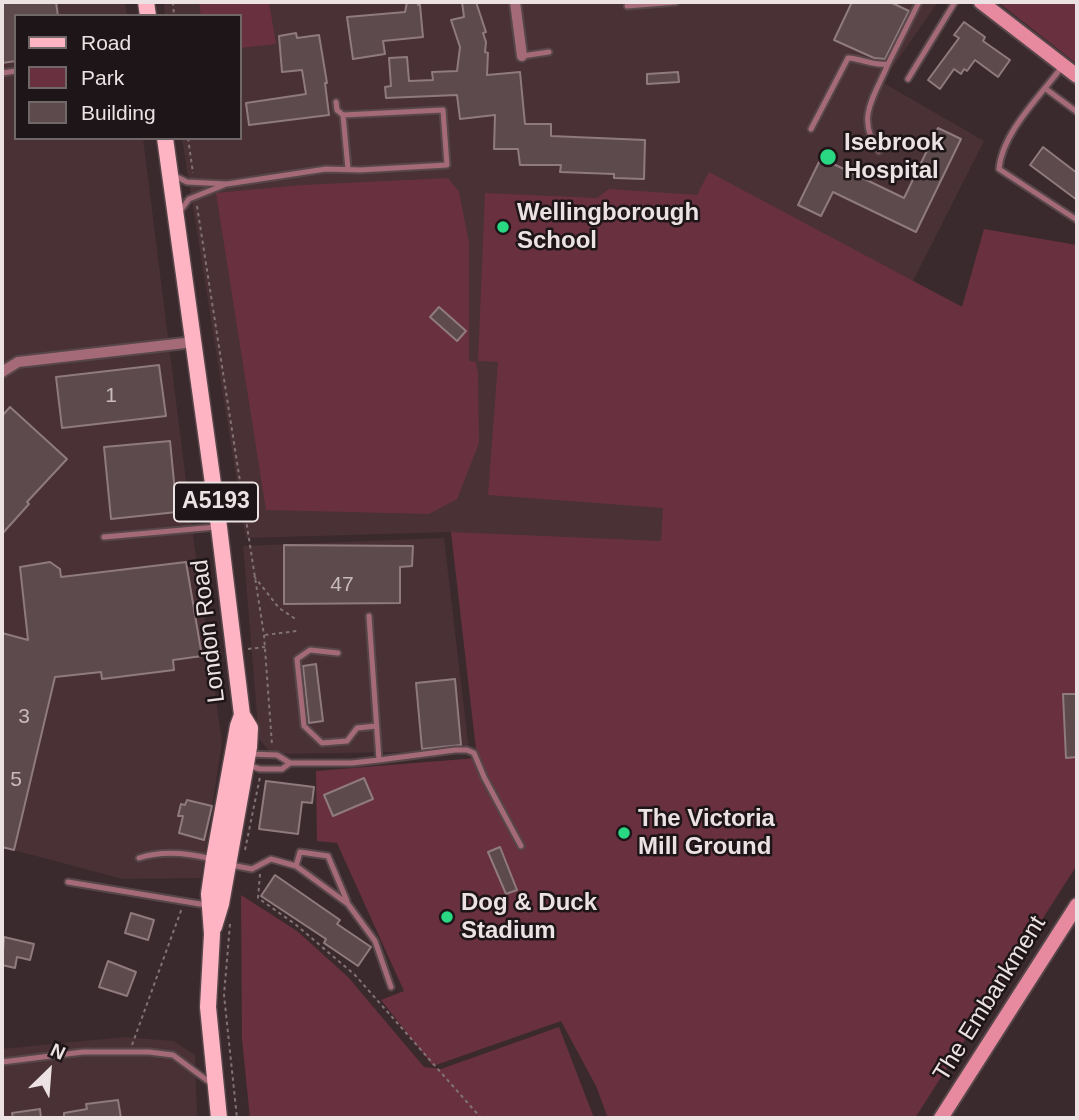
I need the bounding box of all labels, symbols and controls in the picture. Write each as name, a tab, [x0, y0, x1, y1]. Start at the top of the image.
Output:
legend	[14, 14, 242, 140]
text: Road	[81, 31, 131, 54]
text: Park	[81, 66, 124, 89]
text: Building	[81, 101, 156, 124]
place label: Isebrook Hospital	[844, 129, 944, 185]
marker: Isebrook Hospital	[818, 147, 838, 167]
place label: Wellingborough School	[517, 199, 699, 255]
marker: Wellingborough School	[495, 219, 511, 235]
house number: 1	[105, 383, 117, 409]
road number: A5193	[174, 482, 258, 522]
street label: London Road	[186, 558, 232, 704]
house number: 47	[330, 572, 354, 598]
house number: 3	[18, 704, 30, 730]
house number: 5	[10, 767, 22, 793]
place label: The Victoria Mill Ground	[638, 805, 775, 861]
marker: The Victoria Mill Ground	[616, 825, 632, 841]
place label: Dog & Duck Stadium	[461, 889, 597, 945]
marker: Dog & Duck Stadium	[439, 909, 455, 925]
street label: The Embankment	[928, 911, 1052, 1087]
north arrow	[14, 1036, 84, 1106]
text: N	[47, 1039, 69, 1064]

